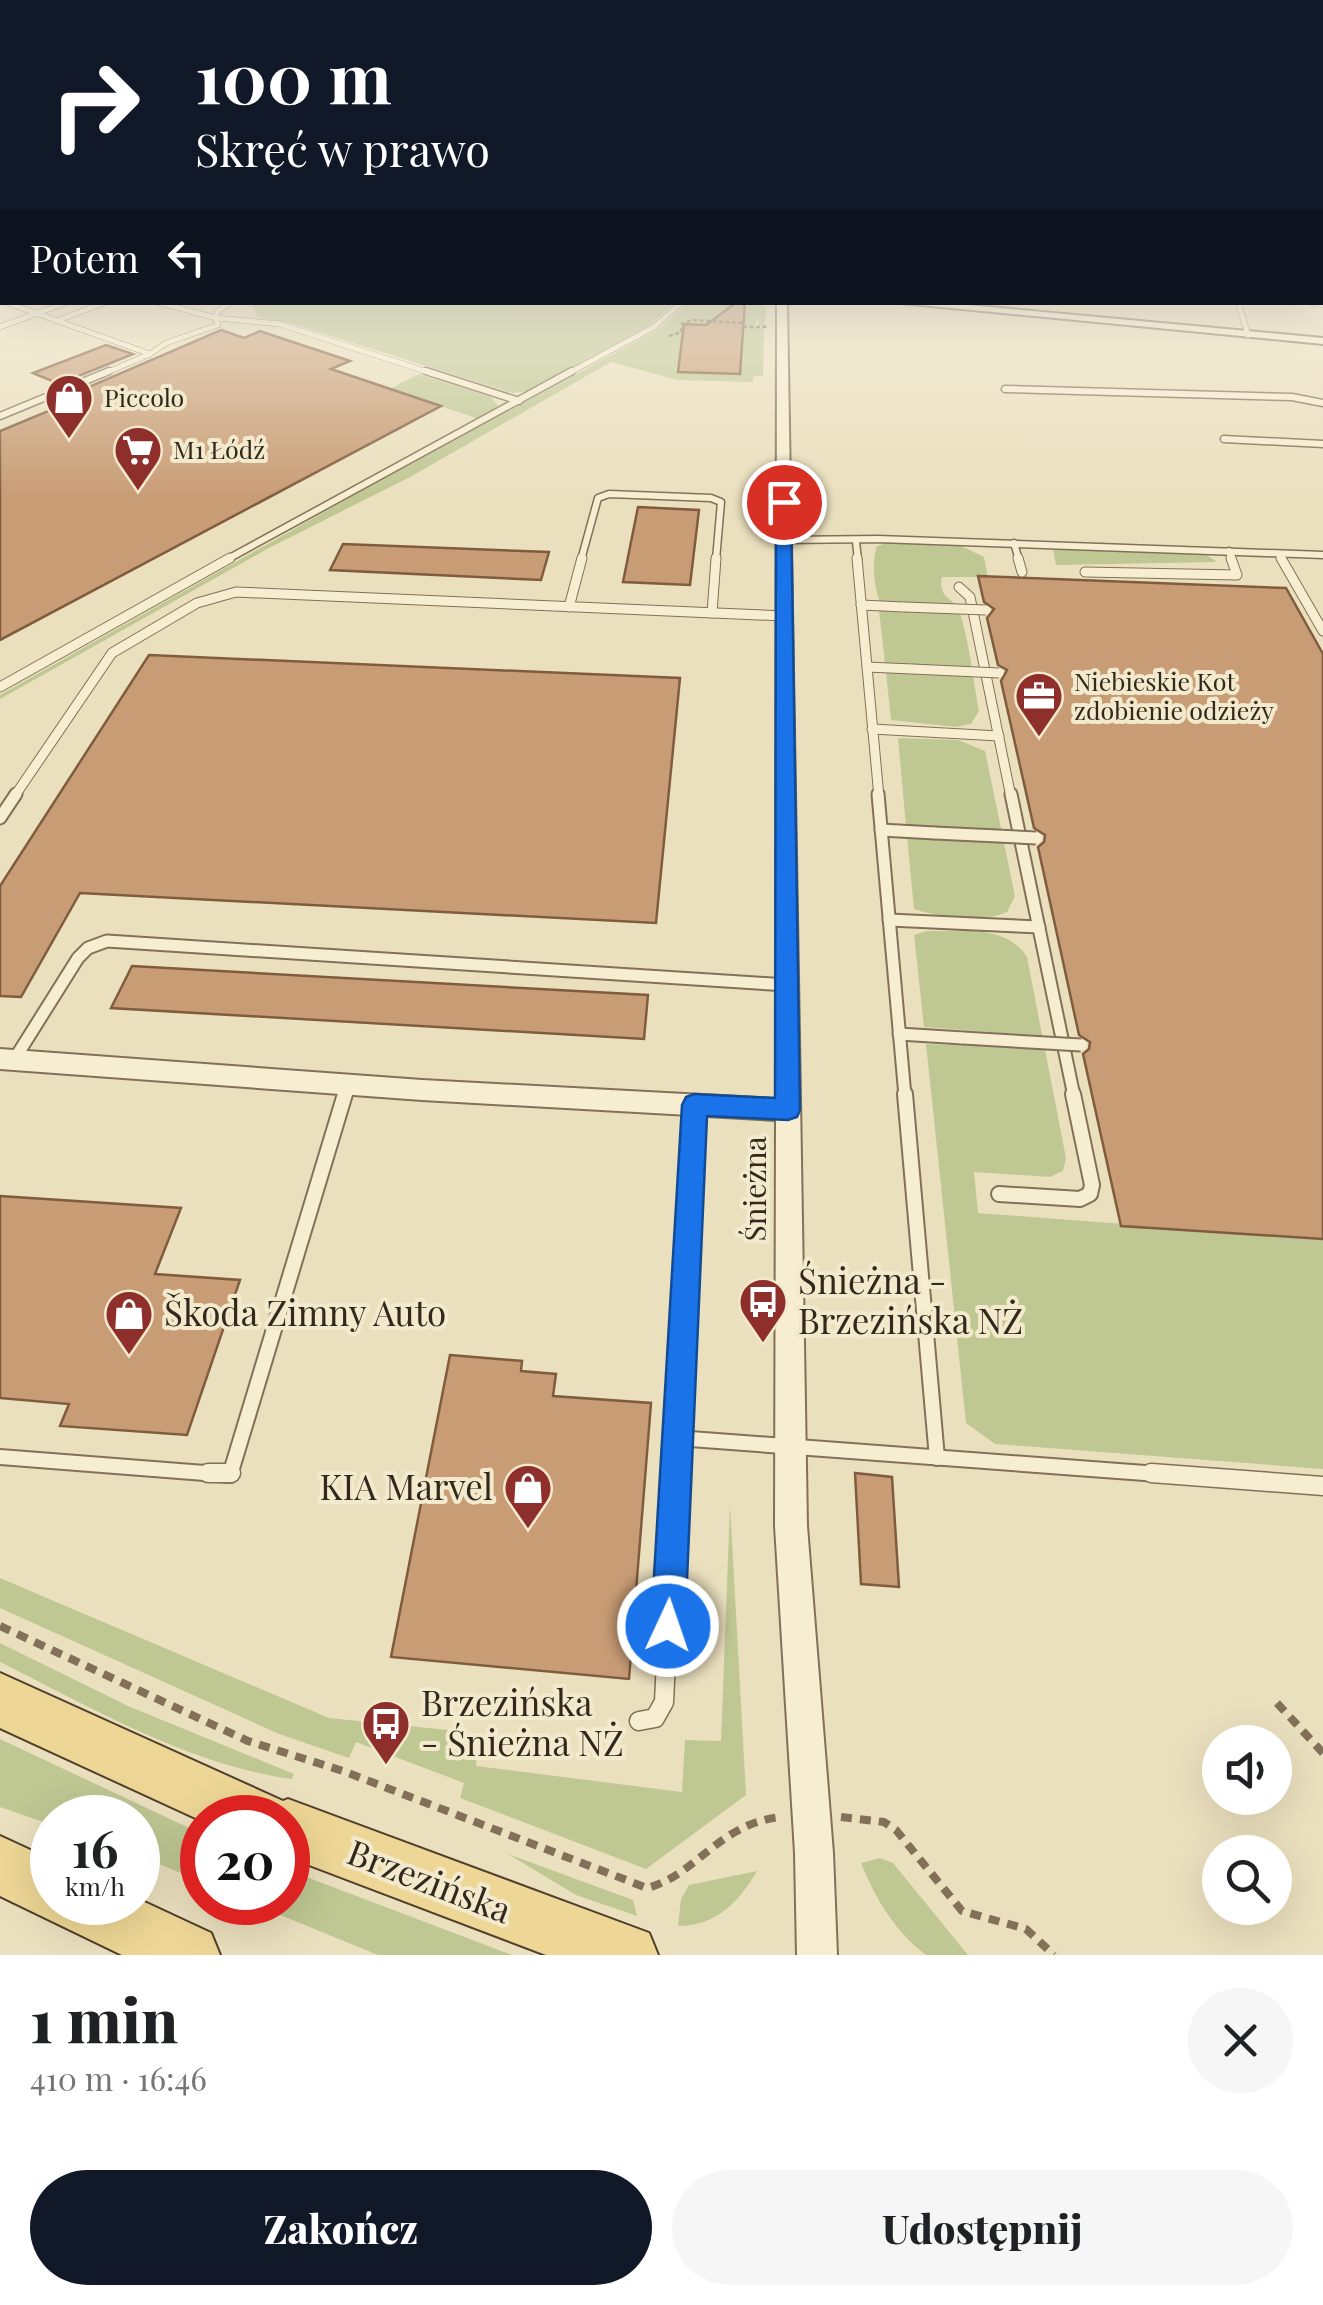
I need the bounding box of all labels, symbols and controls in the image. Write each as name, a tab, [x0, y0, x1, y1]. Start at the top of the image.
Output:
text: 100 m	[195, 28, 392, 122]
icon: right	[30, 40, 160, 170]
text: Skręć w prawo	[195, 118, 490, 178]
icon: left	[159, 230, 214, 285]
text: Potem	[30, 232, 139, 283]
shop icon: Piccolo	[43, 372, 95, 440]
place label: Piccolo	[104, 380, 184, 413]
supermarket icon: M1 Łódź	[112, 424, 164, 492]
place label: M1 Łódź	[173, 432, 265, 465]
pin	[742, 460, 827, 545]
icon: arrive	[757, 475, 812, 530]
place label: Niebieskie Kot zdobienie odzieży	[1074, 664, 1274, 726]
office icon: Niebieskie Kot zdobienie odzieży	[1013, 670, 1065, 738]
street label: Śnieżna	[734, 1136, 774, 1242]
place label: Śnieżna - Brzezińska NŻ	[798, 1256, 1023, 1343]
bus stop icon: Śnieżna - Brzezińska NŻ	[737, 1276, 789, 1344]
shop icon: Škoda Zimny Auto	[103, 1288, 155, 1356]
place label: Škoda Zimny Auto	[164, 1288, 446, 1335]
place label: KIA Marvel	[320, 1462, 493, 1509]
shop icon: KIA Marvel	[502, 1462, 554, 1530]
position arrow	[616, 1574, 720, 1678]
place label: Brzezińska - Śnieżna NŻ	[421, 1678, 624, 1765]
bus stop icon: Brzezińska - Śnieżna NŻ	[360, 1698, 412, 1766]
map controls	[1202, 1725, 1292, 1925]
button: sound	[1202, 1725, 1292, 1815]
speed limit sign: 20	[180, 1795, 310, 1925]
text: 16	[71, 1814, 119, 1881]
street label: Brzezińska	[341, 1827, 519, 1933]
button: search	[1202, 1835, 1292, 1925]
text: km/h	[65, 1869, 125, 1902]
text: 1 min	[30, 1978, 178, 2058]
button: close	[1188, 1988, 1293, 2093]
text: 410 m · 16:46	[30, 2056, 207, 2099]
button: Zakończ	[30, 2170, 652, 2285]
button: Udostępnij	[672, 2170, 1293, 2285]

